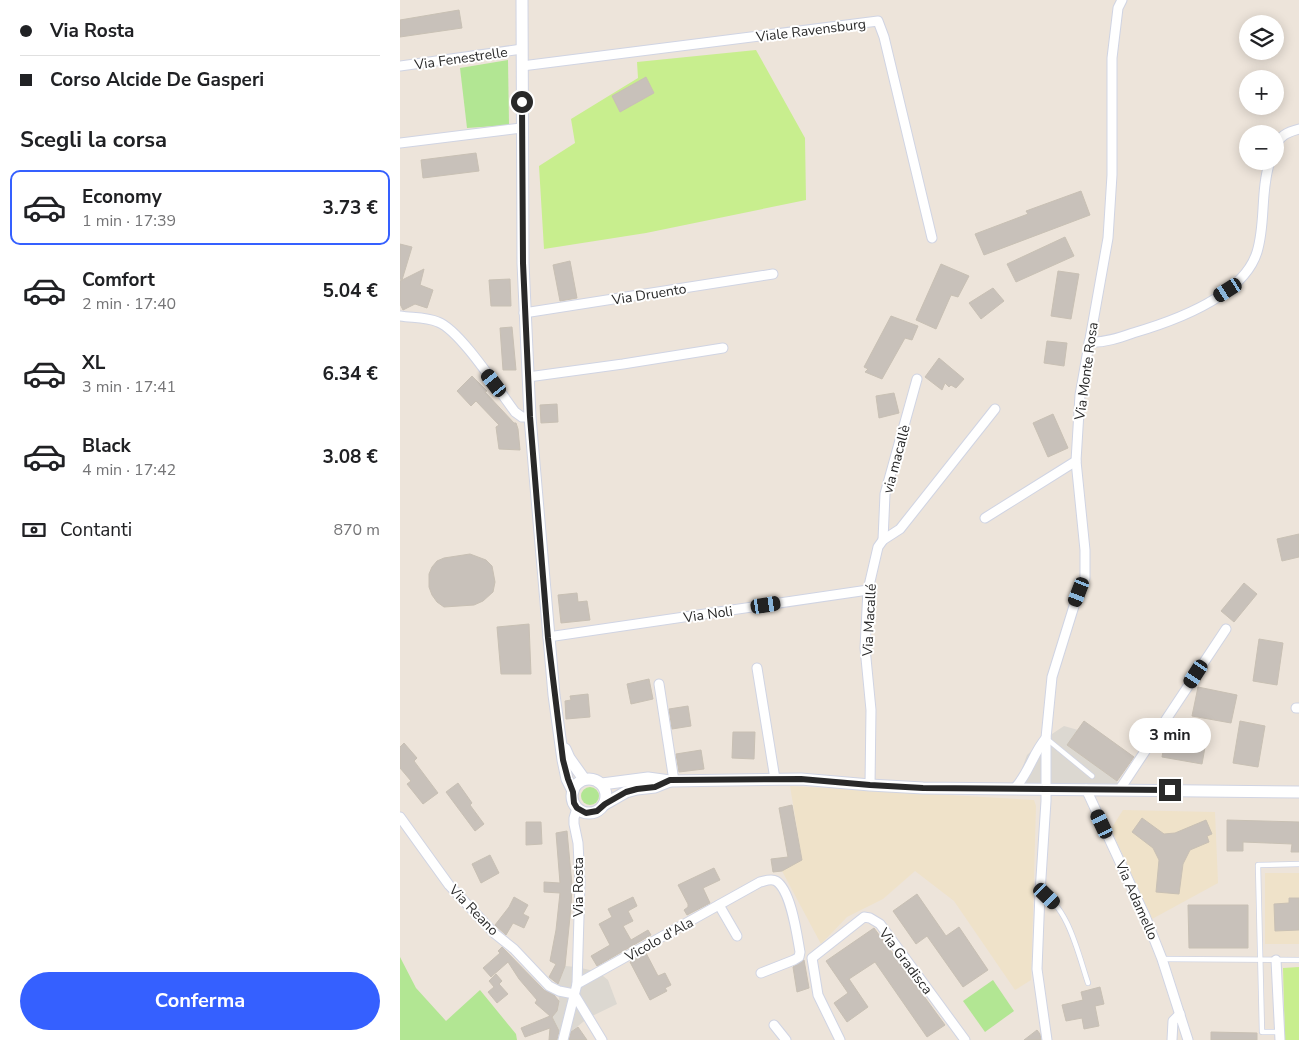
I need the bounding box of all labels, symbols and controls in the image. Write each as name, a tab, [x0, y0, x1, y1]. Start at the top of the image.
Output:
street label: Viale Ravensburg	[754, 14, 867, 47]
map controls	[1239, 15, 1284, 170]
button: layers	[1239, 15, 1284, 60]
text: Via Rosta	[50, 18, 135, 44]
street label: Via Fenestrelle	[412, 43, 509, 75]
text: Corso Alcide De Gasperi	[50, 67, 264, 93]
button: +	[1239, 70, 1284, 115]
route start	[511, 91, 533, 113]
text: Scegli la corsa	[20, 125, 167, 155]
button: −	[1239, 125, 1284, 170]
text: Economy	[82, 184, 162, 210]
icon: car	[22, 185, 67, 230]
text: 3.73 €	[323, 195, 378, 221]
text: 1 min · 17:39	[82, 210, 176, 232]
text: Comfort	[82, 267, 155, 293]
icon: car	[22, 268, 67, 313]
car	[1211, 276, 1244, 304]
text: 5.04 €	[323, 278, 378, 304]
street label: Via Druento	[609, 279, 688, 310]
text: 2 min · 17:40	[82, 293, 176, 315]
street label: Via Monte Rosa	[1070, 321, 1103, 422]
text: XL	[82, 350, 105, 376]
icon: car	[22, 351, 67, 396]
text: 6.34 €	[323, 361, 378, 387]
car	[478, 367, 509, 399]
text: 3 min · 17:41	[82, 376, 176, 398]
street label: via macallè	[878, 423, 915, 496]
text: Black	[82, 433, 131, 459]
icon: car	[22, 434, 67, 479]
text: 3.08 €	[323, 444, 378, 470]
text: 4 min · 17:42	[82, 459, 176, 481]
icon: cash	[20, 516, 48, 544]
text: Contanti	[60, 517, 132, 543]
text: 870 m	[333, 519, 380, 541]
car	[1066, 575, 1091, 609]
street label: Via Macallé	[858, 583, 881, 658]
car	[750, 595, 781, 615]
street label: Via Noli	[681, 602, 734, 627]
car	[1181, 657, 1210, 691]
callout: 3 min	[1129, 718, 1211, 752]
text: 3 min	[1149, 724, 1191, 746]
route end	[1159, 779, 1181, 801]
car	[1088, 807, 1115, 841]
street label: Via Rosta	[569, 857, 588, 918]
street label: Via Adamello	[1110, 857, 1163, 943]
street label: Via Reano	[444, 880, 503, 940]
car	[1031, 880, 1063, 912]
street label: Vicolo d'Ala	[621, 913, 697, 967]
street label: Via Gradisca	[874, 923, 937, 998]
button: Conferma	[20, 972, 380, 1030]

